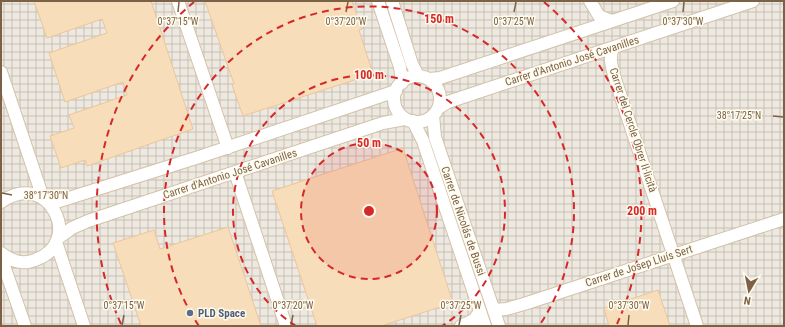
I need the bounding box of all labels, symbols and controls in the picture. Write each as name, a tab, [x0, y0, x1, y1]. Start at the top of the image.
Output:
text: 150 m	[424, 12, 454, 26]
text: 0°37'15"W	[158, 16, 199, 27]
text: 0°37'20"W	[326, 16, 367, 27]
text: 0°37'25"W	[494, 16, 535, 27]
text: 0°37'30"W	[663, 16, 704, 27]
street label: Carrer d'Antonio José Cavanilles	[503, 33, 641, 89]
street label: Carrer del Cercle Obrer Il·licità	[607, 66, 659, 194]
text: 100 m	[354, 68, 384, 82]
text: 38°17'25"N	[717, 110, 761, 121]
text: 50 m	[357, 136, 381, 150]
street label: Carrer d'Antonio José Cavanilles	[161, 146, 299, 202]
street label: Carrer de Nicolás de Bussi	[438, 165, 488, 277]
text: 38°17'30"N	[24, 190, 68, 201]
centre of rings	[362, 204, 376, 218]
text: 200 m	[627, 204, 657, 218]
street label: Carrer de Josep Lluís Sert	[584, 242, 694, 290]
north arrow	[729, 271, 769, 311]
text: N	[743, 293, 752, 307]
text: 0°37'15"W	[104, 300, 145, 311]
text: 0°37'20"W	[273, 300, 314, 311]
text: 0°37'25"W	[441, 300, 482, 311]
text: 0°37'30"W	[609, 300, 650, 311]
place label: PLD Space	[198, 307, 245, 320]
marker: PLD Space	[185, 308, 195, 318]

